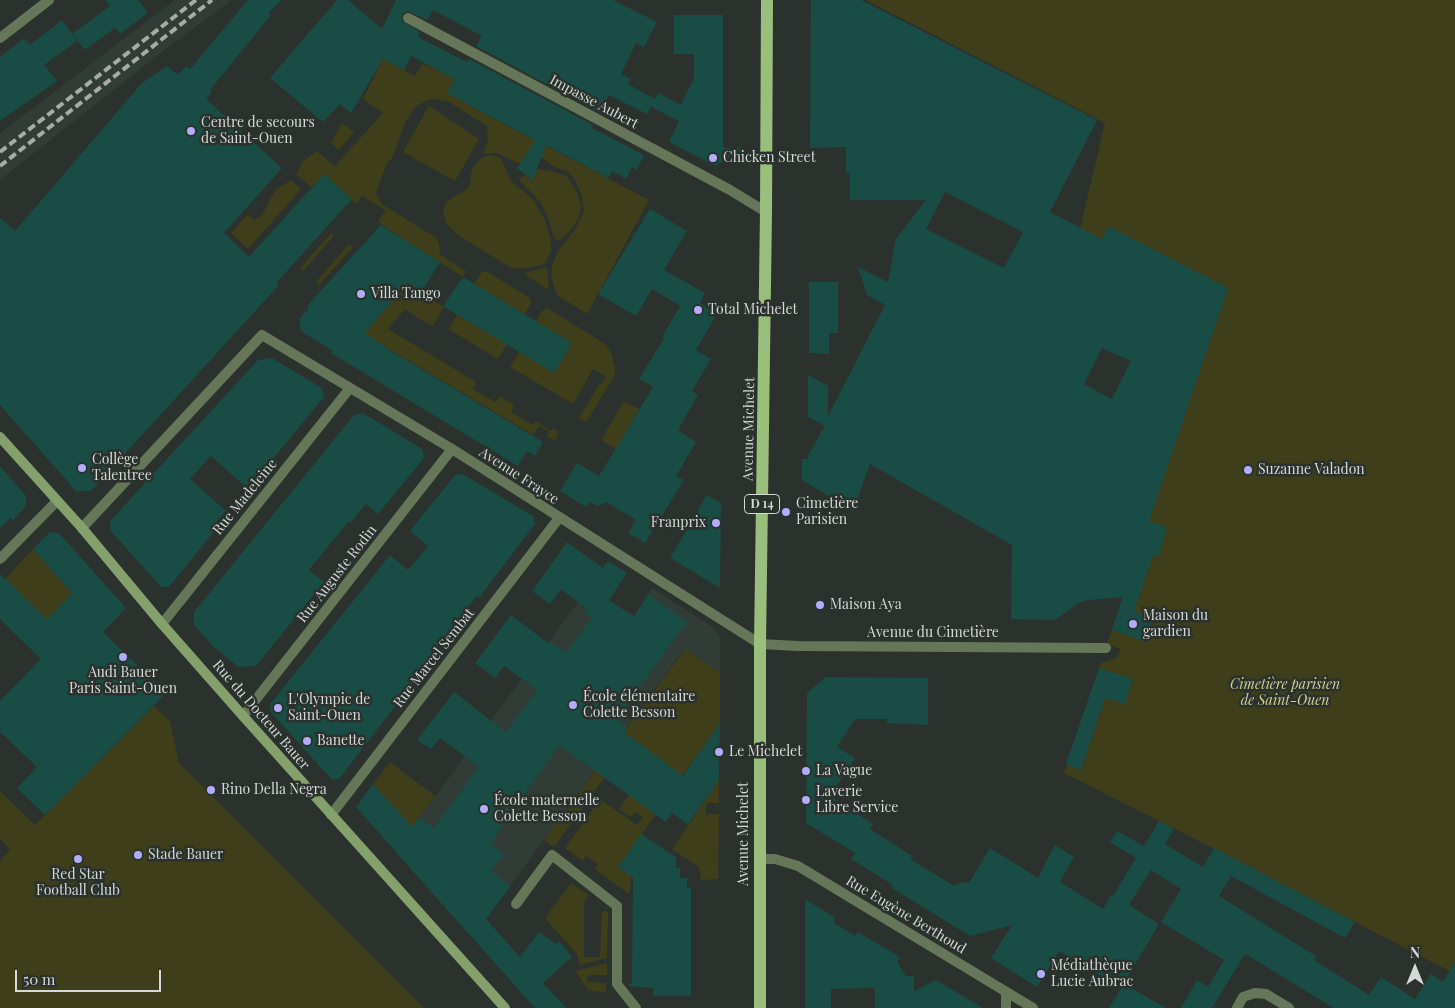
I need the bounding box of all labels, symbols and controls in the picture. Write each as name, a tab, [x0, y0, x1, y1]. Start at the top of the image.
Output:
street label: Impasse Aubert	[547, 72, 641, 132]
place label: Centre de secours de Saint-Ouen	[201, 115, 315, 148]
marker: Centre de secours de Saint-Ouen	[185, 125, 197, 137]
place label: Chicken Street	[723, 150, 816, 166]
marker: Chicken Street	[707, 152, 719, 164]
place label: Villa Tango	[371, 286, 441, 302]
marker: Villa Tango	[355, 288, 367, 300]
place label: Total Michelet	[708, 302, 798, 318]
marker: Total Michelet	[692, 304, 704, 316]
street label: Avenue Michelet	[740, 377, 758, 481]
street label: Avenue Frayce	[476, 444, 562, 508]
place label: Collège Talentree	[92, 452, 152, 484]
street label: Rue Madeleine	[209, 456, 281, 538]
marker: Collège Talentree	[76, 462, 88, 474]
place label: Suzanne Valadon	[1258, 462, 1365, 478]
marker: Suzanne Valadon	[1242, 464, 1254, 476]
road number: D 14	[744, 494, 780, 514]
place label: Cimetière Parisien	[796, 496, 858, 528]
marker: Cimetière Parisien	[780, 506, 792, 518]
place label: Franprix	[651, 515, 706, 531]
marker: Franprix	[710, 517, 722, 529]
street label: Rue Auguste Rodin	[294, 522, 380, 626]
place label: Maison Aya	[830, 597, 902, 613]
marker: Maison Aya	[814, 599, 826, 611]
street label: Rue Marcel Sembat	[390, 605, 478, 711]
place label: Maison du gardien	[1143, 608, 1208, 640]
marker: Maison du gardien	[1127, 618, 1139, 630]
street label: Avenue du Cimetière	[867, 625, 999, 641]
marker: Audi Bauer Paris Saint-Ouen	[117, 651, 129, 663]
street label: Rue du Docteur Bauer	[209, 657, 313, 773]
place label: Audi Bauer Paris Saint-Ouen	[69, 665, 177, 698]
park label: Cimetière parisien de Saint-Ouen	[1230, 677, 1340, 710]
place label: École élémentaire Colette Besson	[583, 689, 695, 722]
place label: L'Olympic de Saint-Ouen	[288, 692, 370, 724]
marker: École élémentaire Colette Besson	[567, 699, 579, 711]
marker: L'Olympic de Saint-Ouen	[272, 702, 284, 714]
place label: Banette	[317, 733, 365, 749]
marker: Banette	[301, 735, 313, 747]
place label: Le Michelet	[729, 744, 802, 760]
marker: Le Michelet	[713, 746, 725, 758]
place label: La Vague	[816, 763, 872, 779]
marker: La Vague	[800, 765, 812, 777]
place label: Rino Della Negra	[221, 782, 327, 798]
street label: Avenue Michelet	[736, 782, 752, 886]
marker: Rino Della Negra	[205, 784, 217, 796]
place label: Laverie Libre Service	[816, 784, 898, 816]
place label: École maternelle Colette Besson	[494, 793, 599, 826]
marker: Laverie Libre Service	[800, 794, 812, 806]
marker: École maternelle Colette Besson	[478, 803, 490, 815]
place label: Stade Bauer	[148, 847, 223, 863]
marker: Stade Bauer	[132, 849, 144, 861]
marker: Red Star Football Club	[72, 853, 84, 865]
place label: Red Star Football Club	[36, 867, 120, 900]
street label: Rue Eugène Berthoud	[843, 873, 969, 957]
north arrow	[1390, 943, 1440, 993]
text: N	[1410, 943, 1420, 962]
place label: Médiathèque Lucie Aubrac	[1051, 958, 1133, 990]
scale bar	[18, 960, 164, 992]
marker: Médiathèque Lucie Aubrac	[1035, 968, 1047, 980]
text: 50 m	[23, 969, 55, 989]

